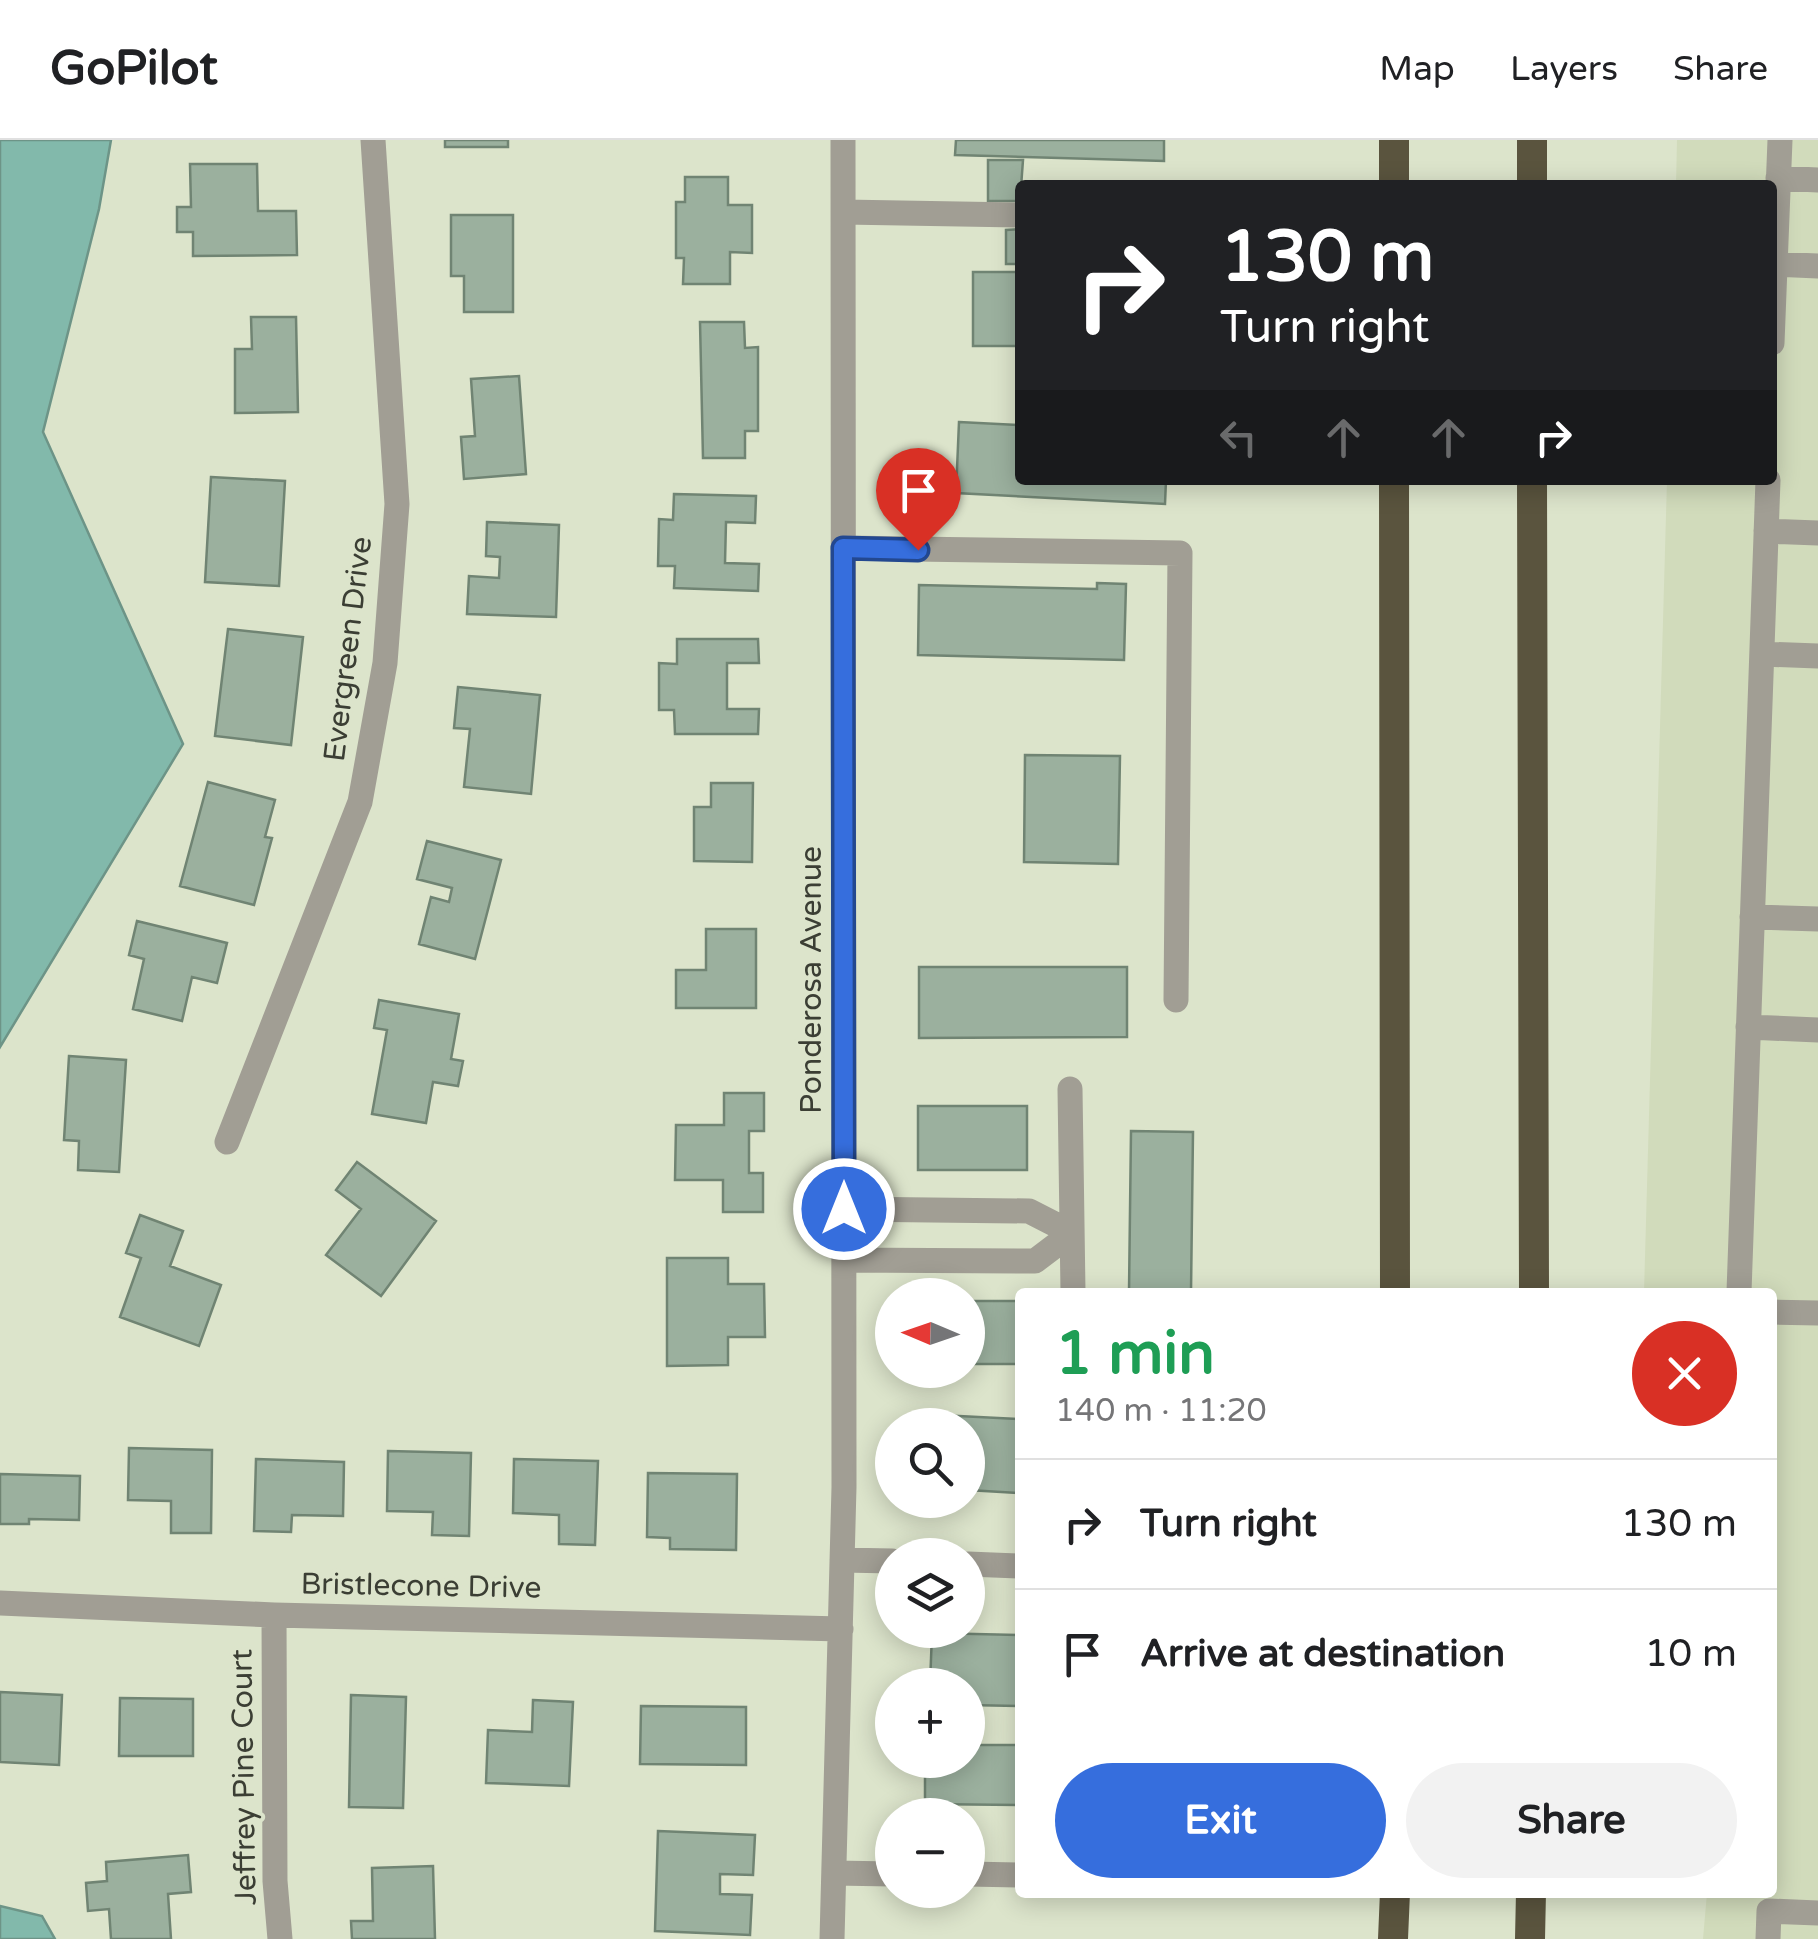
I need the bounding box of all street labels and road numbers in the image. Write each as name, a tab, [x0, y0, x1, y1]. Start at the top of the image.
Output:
street label: Evergreen Drive	[316, 534, 380, 764]
street label: Ponderosa Avenue	[793, 846, 830, 1114]
street label: Bristlecone Drive	[300, 1565, 542, 1607]
street label: Jeffrey Pine Court	[223, 1649, 265, 1905]

